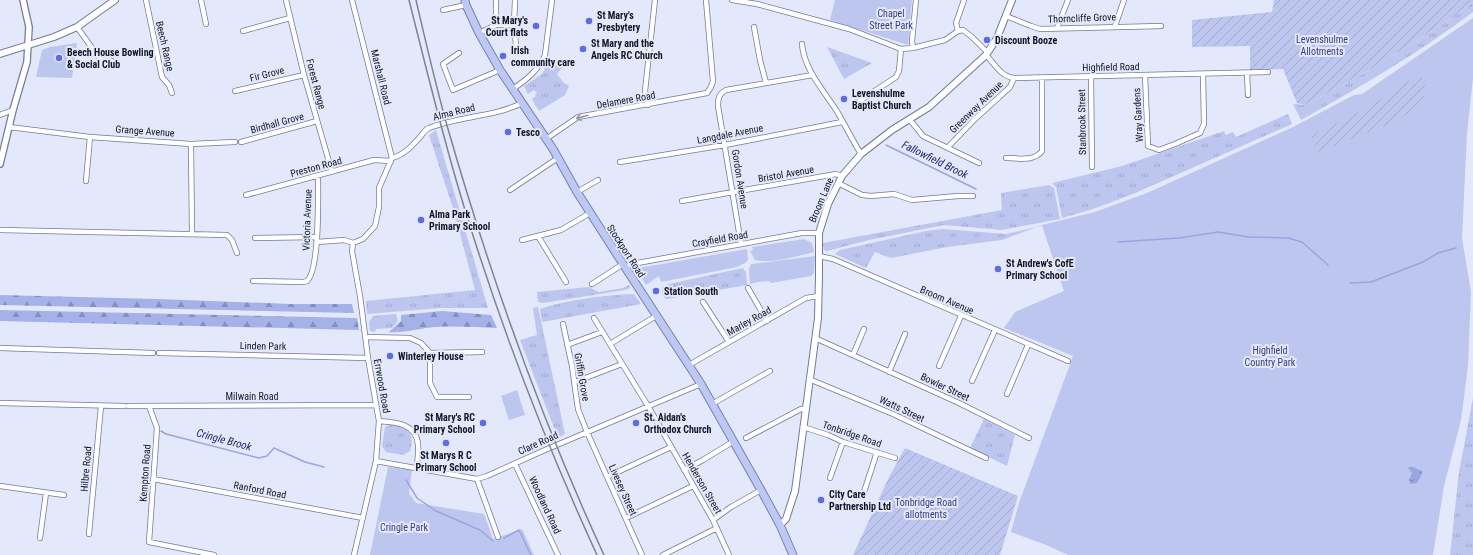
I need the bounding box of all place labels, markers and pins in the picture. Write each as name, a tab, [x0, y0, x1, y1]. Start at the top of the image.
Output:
place label: St Mary's Presbytery	[597, 10, 641, 33]
place label: St Mary's Court flats	[486, 15, 528, 38]
marker: St Mary's Presbytery	[584, 16, 594, 26]
marker: St Mary's Court flats	[531, 21, 541, 31]
marker: Discount Booze	[982, 35, 992, 45]
place label: Discount Booze	[995, 35, 1057, 46]
place label: St Mary and the Angels RC Church	[591, 38, 663, 61]
marker: St Mary and the Angels RC Church	[578, 44, 588, 54]
place label: Irish community care	[511, 45, 575, 68]
place label: Beech House Bowling & Social Club	[67, 47, 154, 70]
marker: Irish community care	[498, 51, 508, 61]
marker: Beech House Bowling & Social Club	[54, 53, 64, 63]
place label: Levenshulme Baptist Church	[852, 88, 911, 111]
marker: Levenshulme Baptist Church	[839, 94, 849, 104]
marker: Tesco	[503, 127, 513, 137]
place label: Tesco	[516, 127, 540, 138]
place label: Alma Park Primary School	[429, 209, 490, 232]
marker: Alma Park Primary School	[416, 215, 426, 225]
place label: St Andrew's CofE Primary School	[1006, 258, 1074, 281]
marker: St Andrew's CofE Primary School	[993, 264, 1003, 274]
marker: Station South	[651, 286, 661, 296]
place label: Station South	[664, 286, 718, 297]
marker: Winterley House	[385, 351, 395, 361]
place label: Winterley House	[398, 351, 464, 362]
place label: St Mary's RC Primary School	[414, 412, 475, 435]
place label: St. Aidan's Orthodox Church	[644, 412, 712, 435]
marker: St Mary's RC Primary School	[478, 418, 488, 428]
marker: St. Aidan's Orthodox Church	[631, 418, 641, 428]
marker: St Marys R C Primary School	[441, 438, 451, 448]
place label: St Marys R C Primary School	[415, 450, 477, 473]
place label: City Care Partnership Ltd	[829, 489, 891, 512]
marker: City Care Partnership Ltd	[816, 495, 826, 505]

